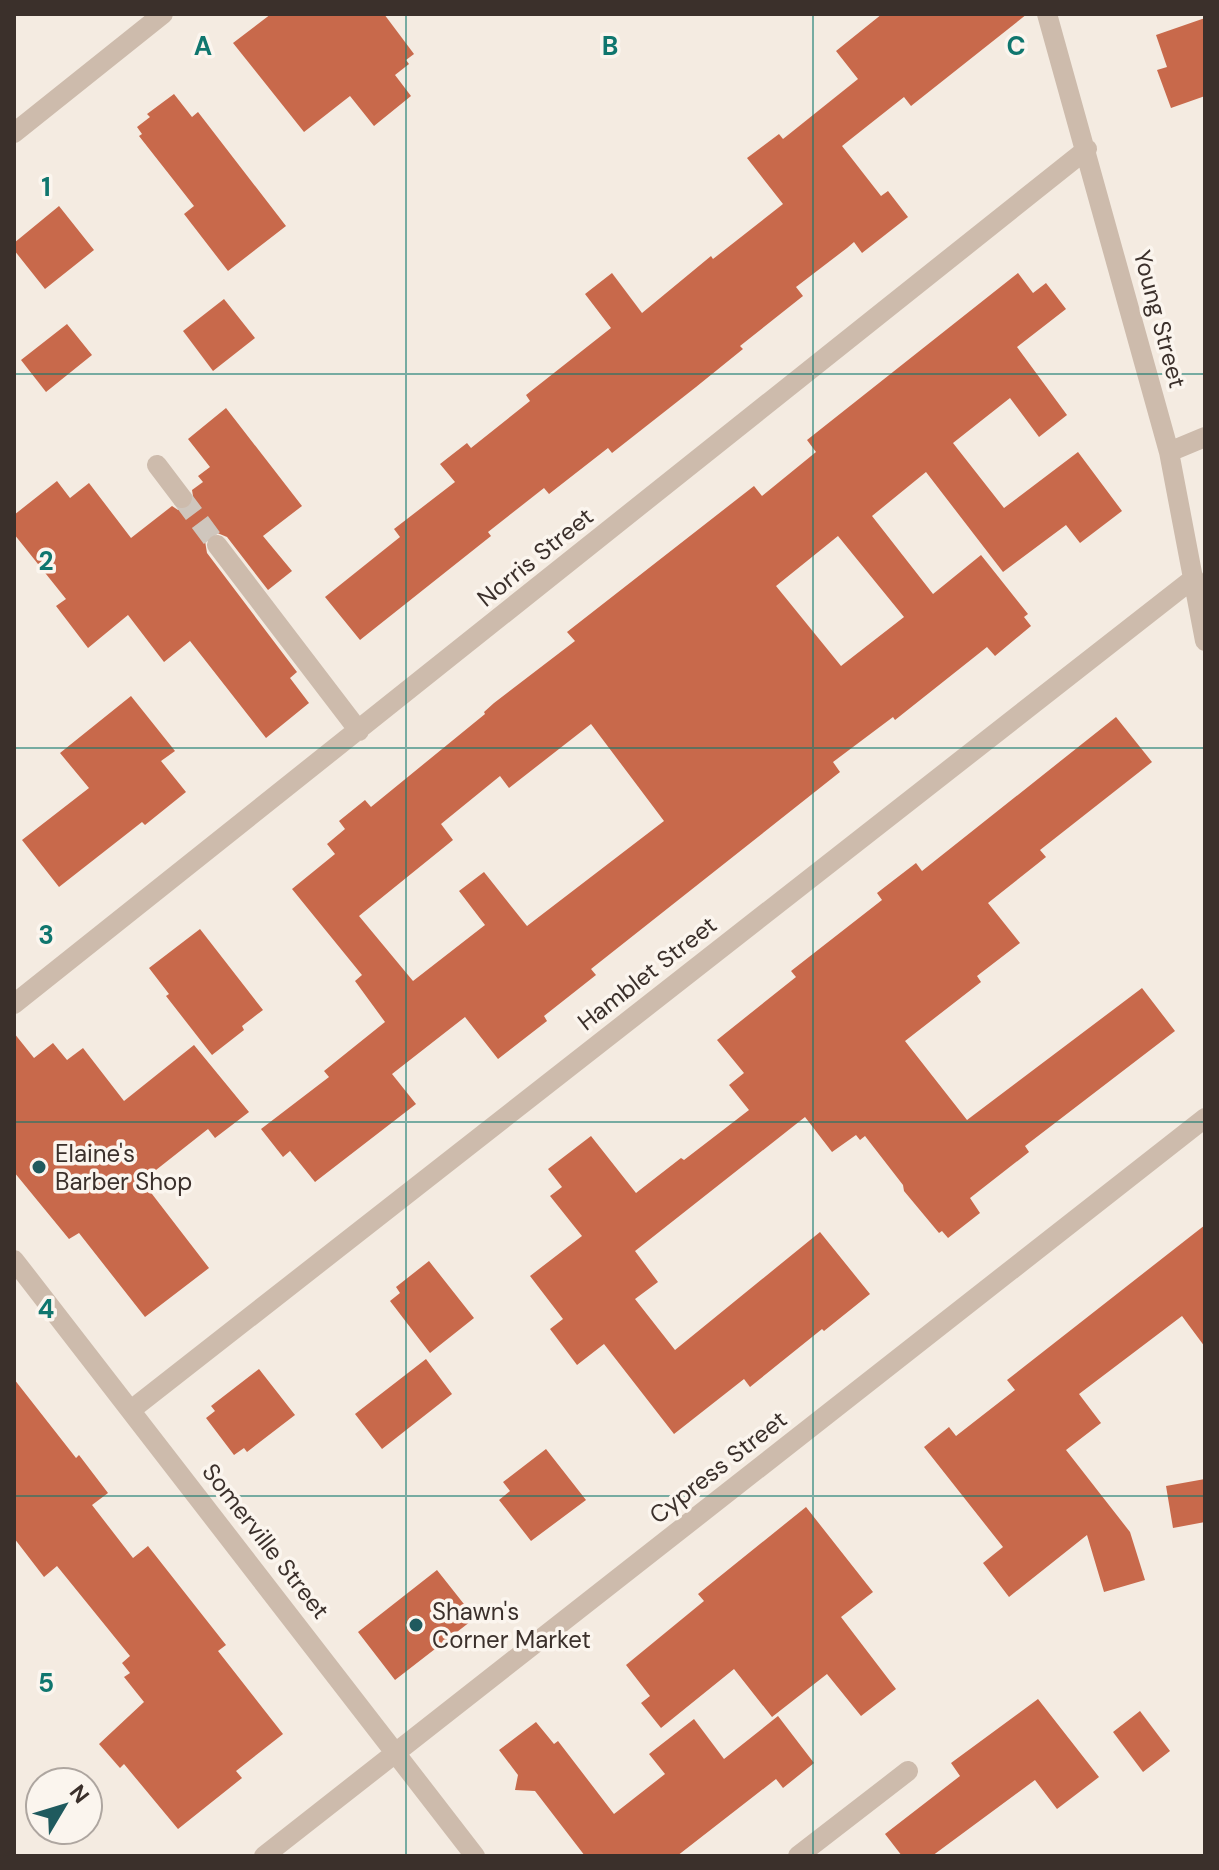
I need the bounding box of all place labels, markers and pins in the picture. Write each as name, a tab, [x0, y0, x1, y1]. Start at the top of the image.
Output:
place label: Elaine's Barber Shop	[55, 1138, 192, 1197]
marker: Elaine's Barber Shop	[30, 1158, 48, 1176]
place label: Shawn's Corner Market	[432, 1596, 591, 1655]
marker: Shawn's Corner Market	[407, 1616, 425, 1634]

